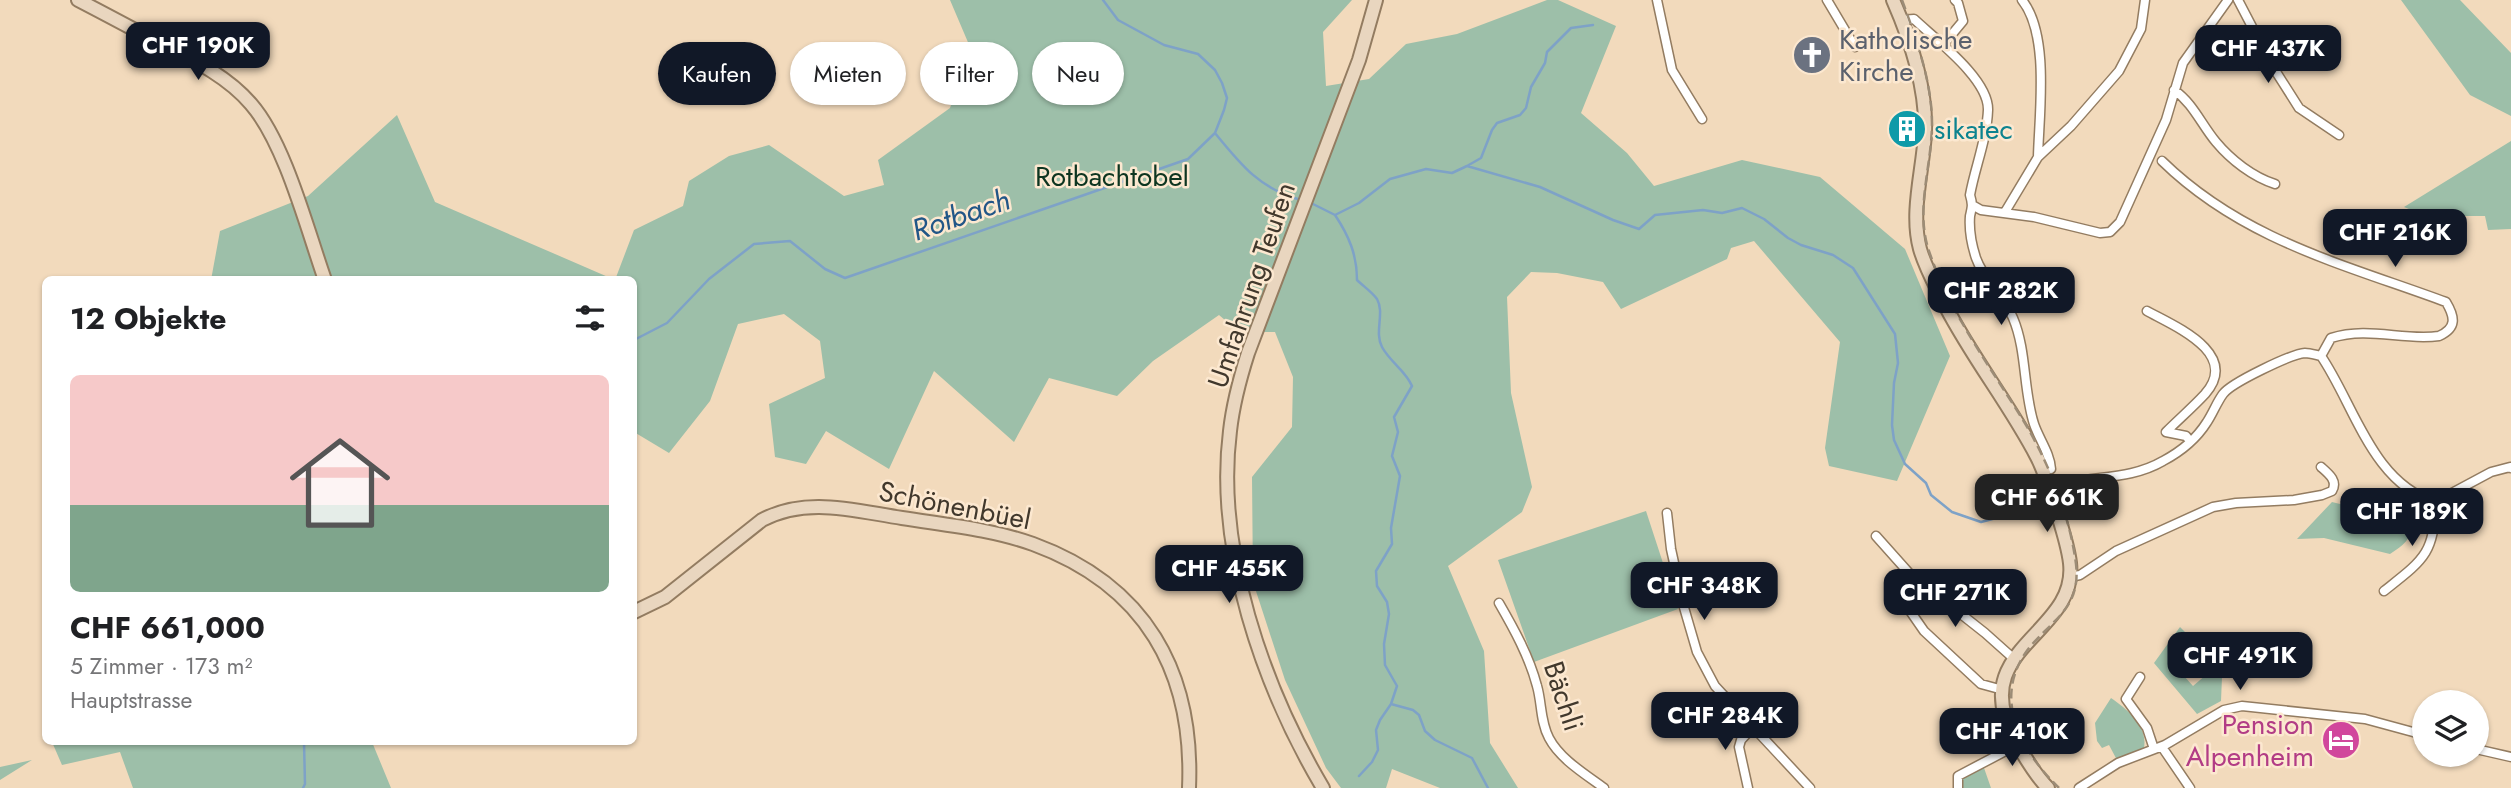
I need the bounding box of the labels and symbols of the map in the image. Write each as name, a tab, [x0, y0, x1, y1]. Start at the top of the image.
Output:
place label: Katholische Kirche	[1839, 19, 1973, 92]
pin: CHF 190K	[126, 22, 270, 82]
pin: CHF 437K	[2196, 25, 2340, 85]
church icon: Katholische Kirche	[1791, 34, 1833, 76]
building icon: sikatec	[1886, 108, 1928, 150]
place label: sikatec	[1934, 109, 2013, 150]
park label: Rotbachtobel	[1035, 156, 1189, 197]
street label: Umfahrung Teufen	[1197, 177, 1306, 394]
water label: Rotbach	[906, 178, 1016, 251]
pin: CHF 216K	[2323, 210, 2467, 269]
pin: CHF 282K	[1929, 268, 2073, 327]
street label: Schönenbüel	[875, 471, 1034, 540]
pin: CHF 661K	[1975, 475, 2119, 534]
pin: CHF 189K	[2340, 489, 2484, 548]
pin: CHF 455K	[1157, 546, 1301, 605]
pin: CHF 348K	[1632, 562, 1776, 622]
pin: CHF 271K	[1883, 570, 2027, 629]
pin: CHF 491K	[2168, 632, 2312, 692]
street label: Bächli	[1533, 656, 1594, 736]
pin: CHF 284K	[1653, 692, 1797, 752]
place label: Pension Alpenheim	[2186, 704, 2314, 777]
pin: CHF 410K	[1940, 708, 2084, 768]
hotel icon: Pension Alpenheim	[2320, 719, 2362, 761]

